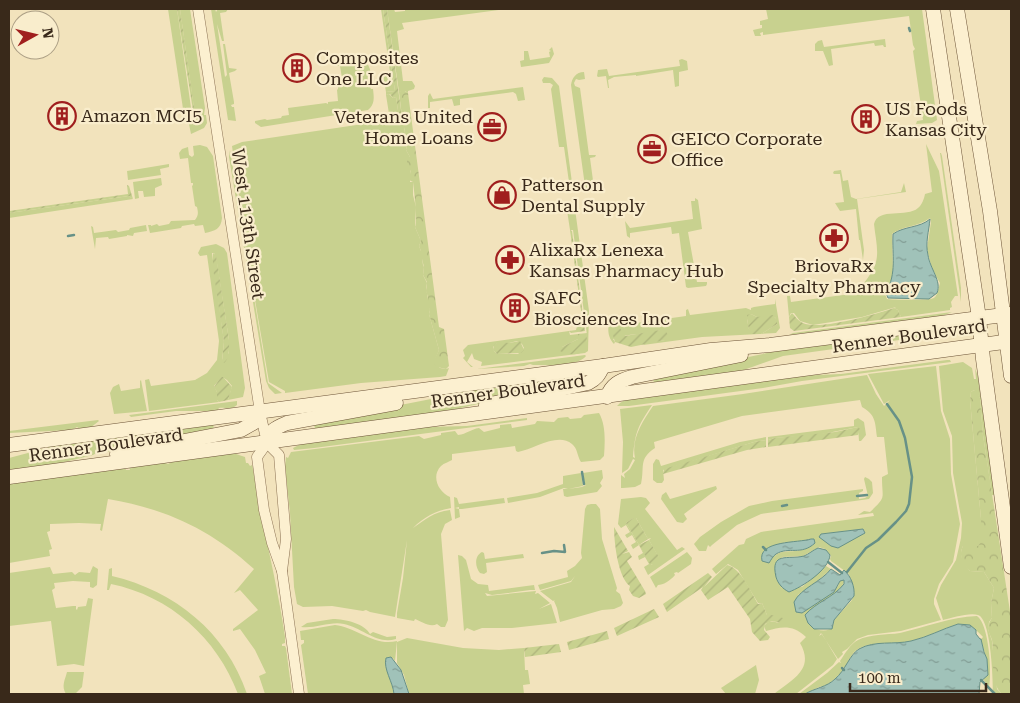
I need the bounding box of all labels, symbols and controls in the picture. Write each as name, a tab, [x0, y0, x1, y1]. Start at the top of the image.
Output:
north arrow	[10, 10, 60, 60]
text: N	[39, 27, 57, 40]
place label: Composites One LLC	[316, 47, 419, 89]
building icon: Composites One LLC	[282, 53, 312, 83]
place label: US Foods Kansas City	[885, 98, 987, 140]
building icon: Amazon MCI5	[47, 101, 77, 131]
building icon: US Foods Kansas City	[851, 104, 881, 134]
place label: Amazon MCI5	[81, 105, 202, 126]
place label: Veterans United Home Loans	[334, 106, 473, 148]
office icon: Veterans United Home Loans	[477, 112, 507, 142]
place label: GEICO Corporate Office	[671, 128, 823, 170]
office icon: GEICO Corporate Office	[637, 134, 667, 164]
street label: West 113th Street	[228, 147, 270, 301]
place label: Patterson Dental Supply	[521, 174, 646, 216]
shop icon: Patterson Dental Supply	[487, 180, 517, 210]
pharmacy icon: BriovaRx Specialty Pharmacy	[819, 223, 849, 253]
place label: AlixaRx Lenexa Kansas Pharmacy Hub	[529, 239, 724, 281]
pharmacy icon: AlixaRx Lenexa Kansas Pharmacy Hub	[495, 245, 525, 275]
place label: BriovaRx Specialty Pharmacy	[747, 255, 921, 297]
place label: SAFC Biosciences Inc	[534, 287, 670, 329]
building icon: SAFC Biosciences Inc	[500, 293, 530, 323]
street label: Renner Boulevard	[831, 314, 988, 357]
street label: Renner Boulevard	[430, 369, 587, 412]
street label: Renner Boulevard	[28, 423, 185, 466]
scale bar	[850, 660, 986, 692]
text: 100 m	[858, 669, 901, 687]

